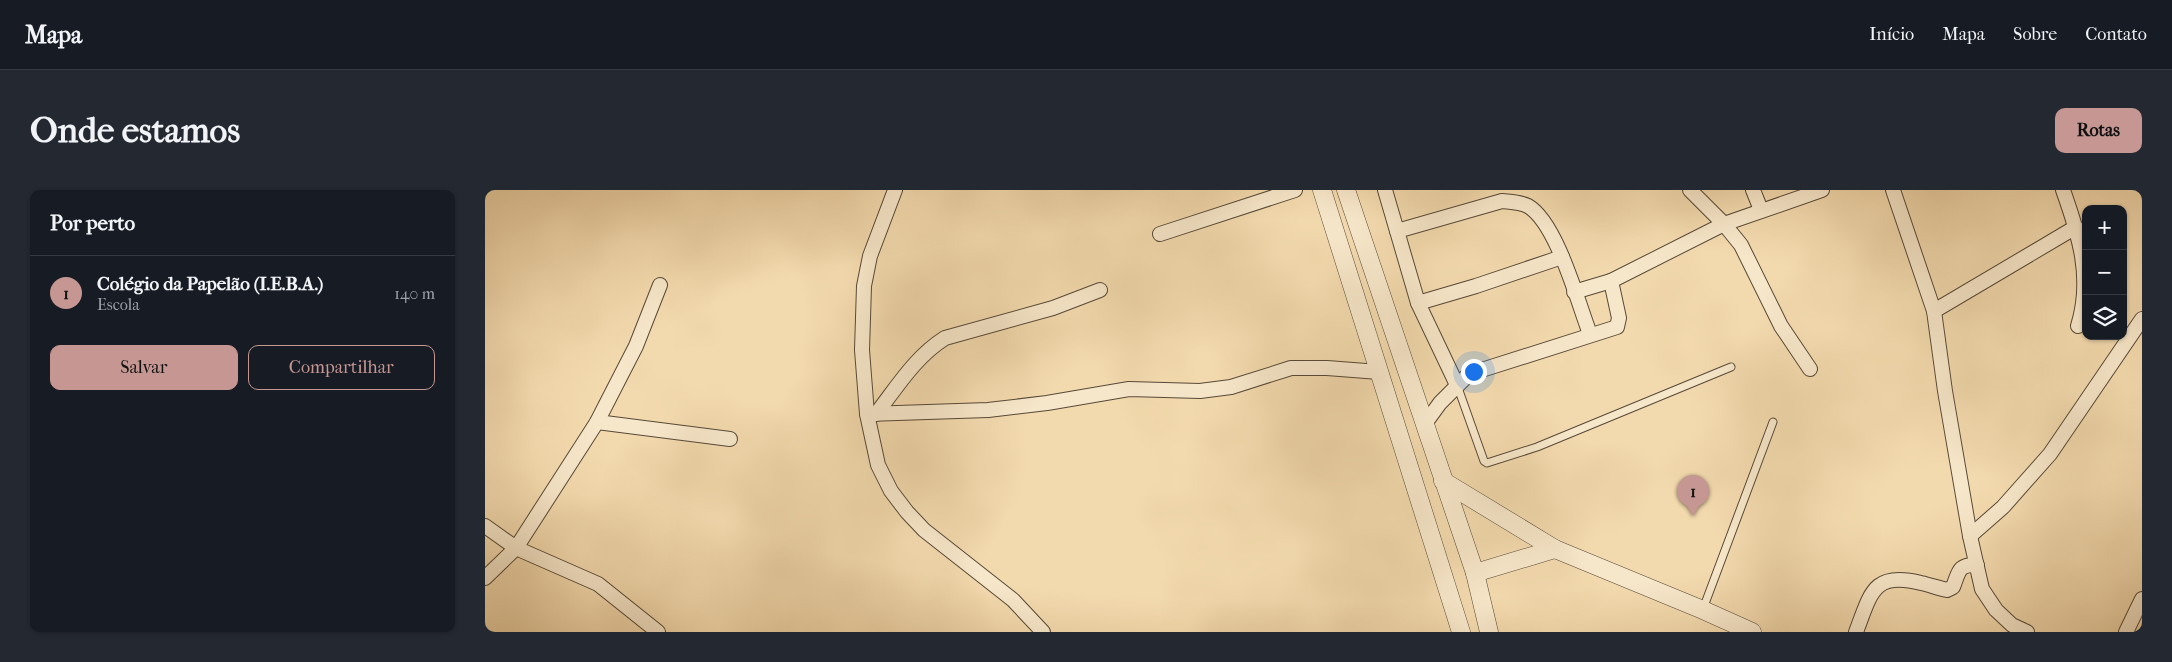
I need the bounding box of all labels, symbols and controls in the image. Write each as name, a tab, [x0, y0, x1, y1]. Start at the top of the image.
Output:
text: Mapa	[25, 21, 82, 49]
text: Início	[1869, 24, 1914, 45]
text: Mapa	[1942, 24, 1985, 45]
text: Sobre	[2013, 24, 2057, 45]
text: Contato	[2085, 24, 2147, 45]
button: Rotas	[2055, 108, 2142, 153]
text: Onde estamos	[30, 110, 240, 151]
map controls	[2082, 205, 2127, 340]
button: +	[2082, 205, 2127, 250]
text: Por perto	[50, 211, 135, 235]
button: −	[2082, 250, 2127, 295]
text: Colégio da Papelão (I.E.B.A.)	[97, 273, 323, 295]
text: 1	[63, 284, 69, 303]
text: 140 m	[394, 284, 435, 303]
text: Escola	[97, 295, 140, 314]
button: layers	[2082, 295, 2127, 340]
button: Salvar	[50, 345, 238, 390]
button: Compartilhar	[248, 345, 435, 390]
your location	[1461, 359, 1487, 385]
pin: 1	[1677, 475, 1709, 516]

